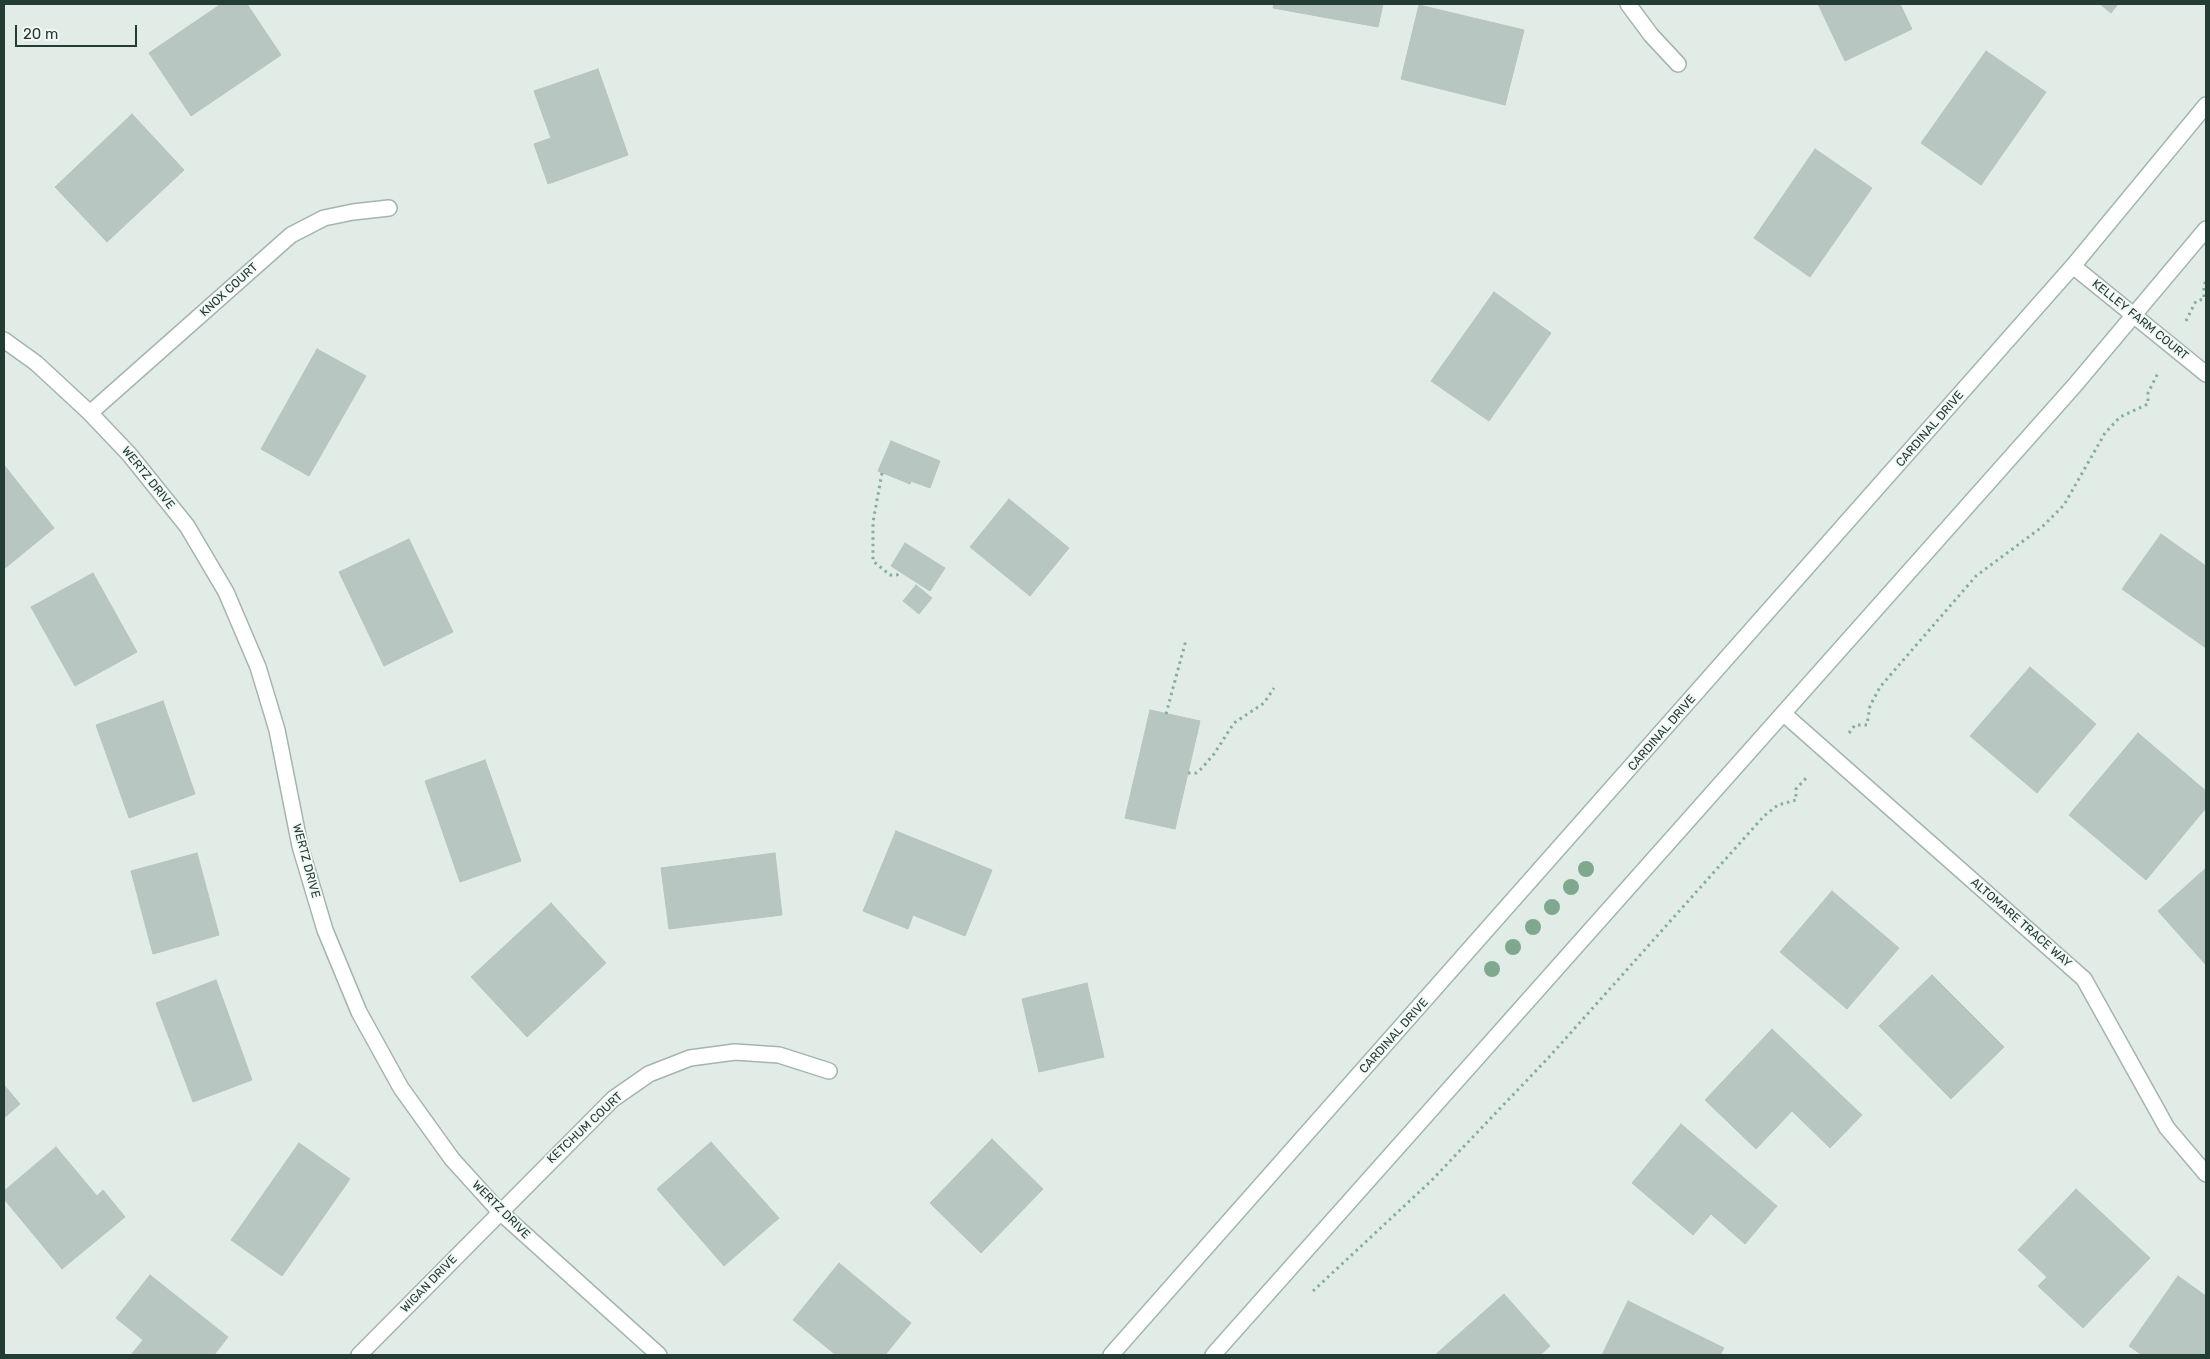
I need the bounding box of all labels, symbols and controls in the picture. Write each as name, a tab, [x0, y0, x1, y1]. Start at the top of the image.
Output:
scale bar	[18, 15, 140, 47]
text: 20 m	[23, 25, 58, 43]
street label: KNOX COURT	[197, 260, 261, 320]
street label: KELLEY FARM COURT	[2089, 277, 2191, 363]
street label: CARDINAL DRIVE	[1893, 388, 1967, 470]
street label: WERTZ DRIVE	[118, 444, 178, 512]
street label: CARDINAL DRIVE	[1625, 692, 1699, 774]
street label: WERTZ DRIVE	[289, 822, 323, 900]
street label: ALTOMARE TRACE WAY	[1968, 875, 2074, 971]
street label: CARDINAL DRIVE	[1357, 996, 1431, 1076]
street label: KETCHUM COURT	[544, 1089, 626, 1167]
street label: WERTZ DRIVE	[469, 1178, 533, 1242]
street label: WIGAN DRIVE	[398, 1252, 460, 1316]

